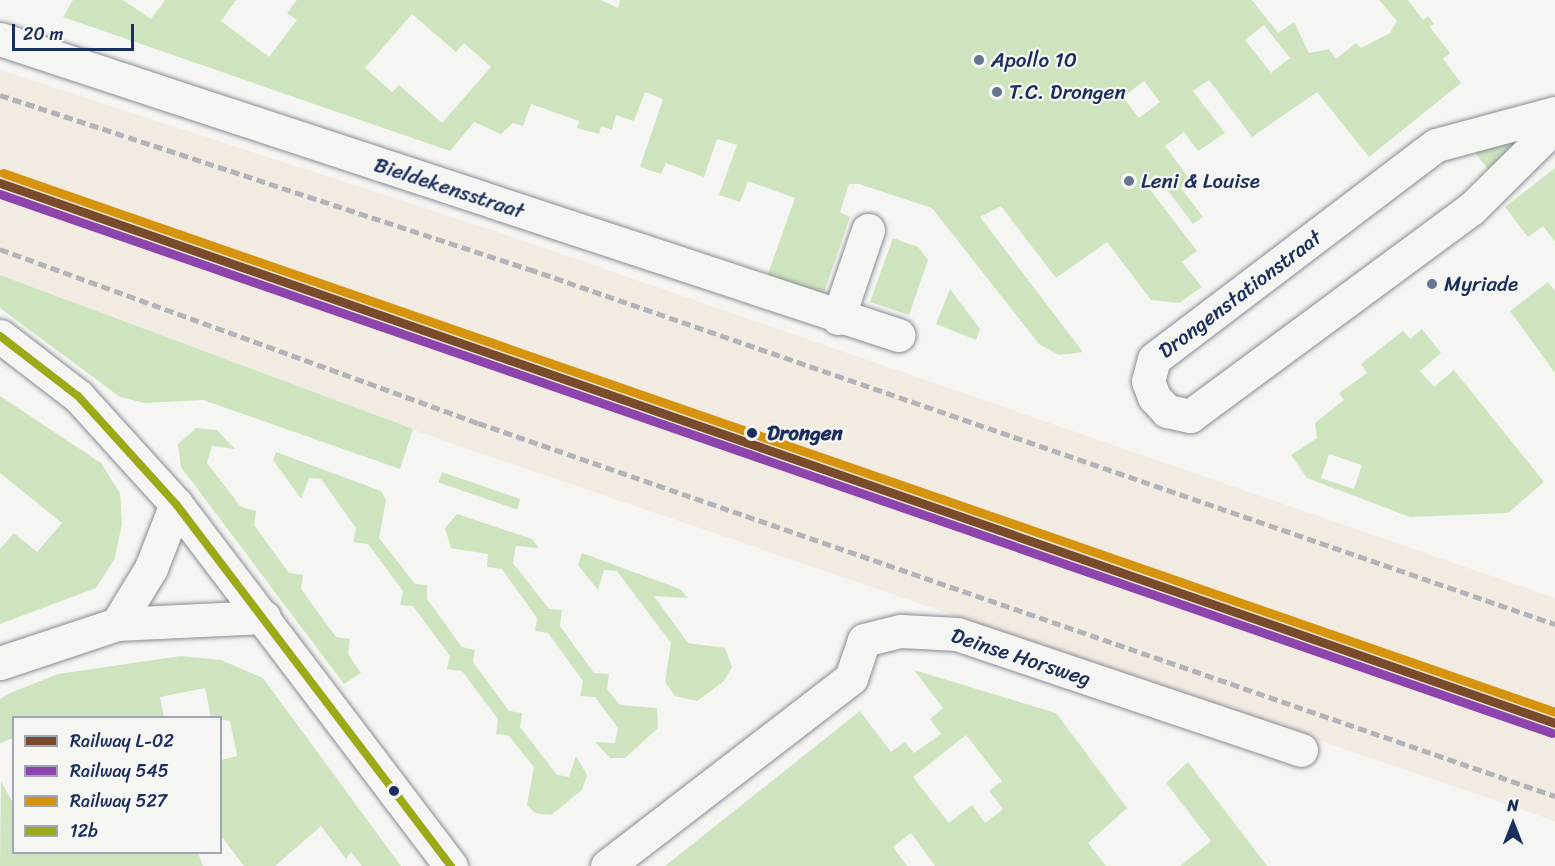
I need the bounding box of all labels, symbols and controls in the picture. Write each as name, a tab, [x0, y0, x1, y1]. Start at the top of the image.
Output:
scale bar	[15, 12, 136, 50]
text: 20 m	[23, 18, 63, 50]
place label: Apollo 10	[991, 47, 1077, 73]
marker: Apollo 10	[972, 53, 986, 67]
place label: T.C. Drongen	[1009, 79, 1126, 105]
marker: T.C. Drongen	[990, 85, 1004, 99]
street label: Bieldekensstraat	[371, 152, 527, 224]
place label: Leni & Louise	[1141, 168, 1261, 194]
marker: Leni & Louise	[1122, 174, 1136, 188]
street label: Drongenstationstraat	[1154, 225, 1326, 363]
place label: Myriade	[1444, 271, 1518, 297]
marker: Myriade	[1425, 277, 1439, 291]
place label: Drongen	[767, 420, 843, 446]
marker: Drongen	[742, 423, 762, 443]
street label: Deinse Horsweg	[948, 623, 1094, 691]
legend	[12, 716, 222, 854]
text: Railway L-02	[70, 725, 174, 757]
text: Railway 545	[70, 755, 169, 787]
text: Railway 527	[70, 785, 167, 817]
unlabelled marker	[388, 785, 400, 797]
text: N	[1507, 791, 1519, 820]
north arrow	[1483, 794, 1543, 854]
text: 12b	[70, 815, 98, 847]

